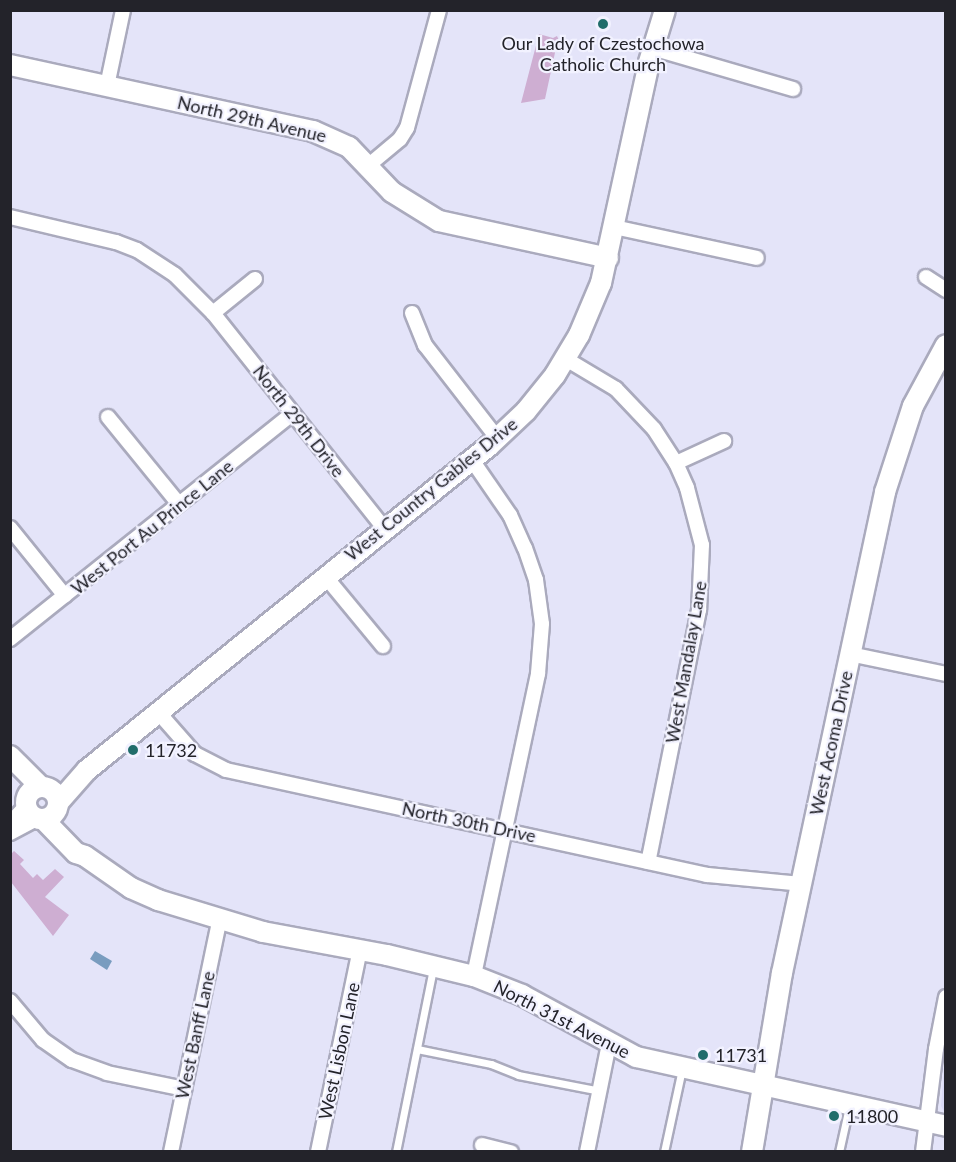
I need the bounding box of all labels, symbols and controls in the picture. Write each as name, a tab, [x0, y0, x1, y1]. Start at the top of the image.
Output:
marker: Our Lady of Czestochowa Catholic Church	[596, 17, 610, 31]
place label: Our Lady of Czestochowa Catholic Church	[501, 33, 705, 76]
street label: North 29th Avenue	[175, 91, 329, 147]
street label: North 29th Drive	[249, 361, 349, 481]
street label: West Country Gables Drive	[340, 413, 522, 565]
street label: West Port Au Prince Lane	[66, 455, 238, 599]
street label: West Mandalay Lane	[661, 579, 711, 745]
street label: West Acoma Drive	[805, 668, 857, 818]
place label: 11732	[145, 739, 197, 761]
marker: 11732	[126, 743, 140, 757]
street label: North 30th Drive	[400, 797, 538, 847]
street label: West Banff Lane	[171, 969, 219, 1101]
street label: North 31st Avenue	[490, 975, 634, 1063]
street label: West Lisbon Lane	[314, 980, 364, 1122]
place label: 11731	[715, 1044, 767, 1066]
marker: 11731	[696, 1048, 710, 1062]
place label: 11800	[846, 1105, 898, 1127]
marker: 11800	[827, 1109, 841, 1123]

